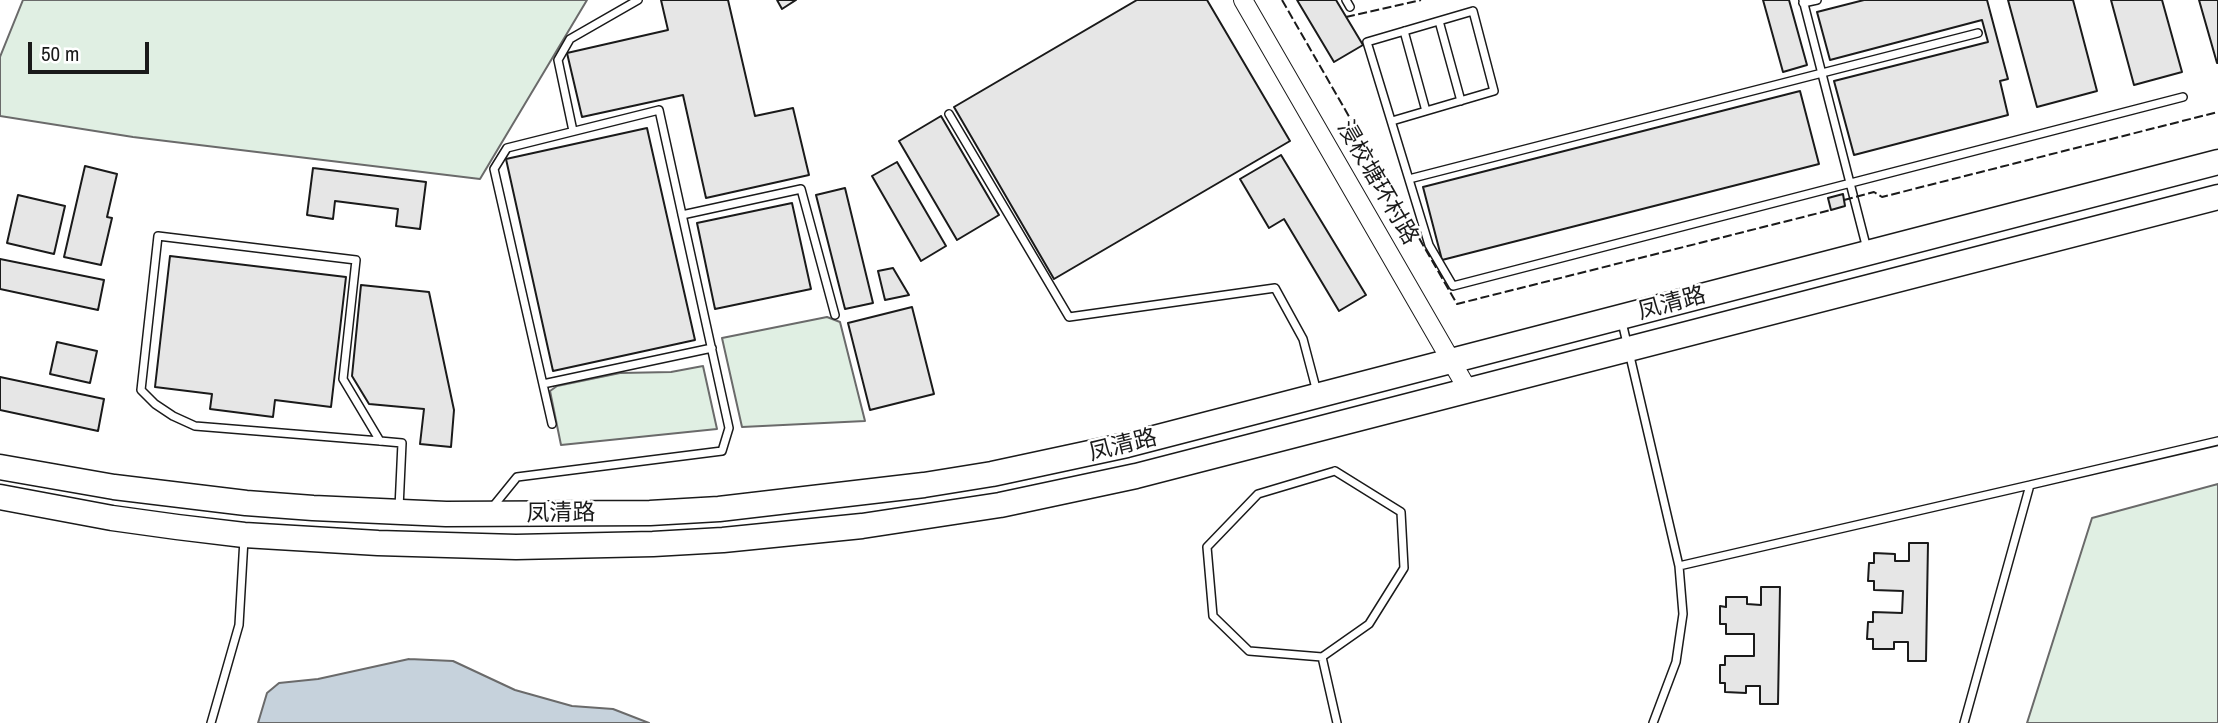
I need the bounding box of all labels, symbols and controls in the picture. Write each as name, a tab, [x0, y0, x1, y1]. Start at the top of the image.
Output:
scale bar	[32, 28, 152, 72]
text: 50 m	[41, 39, 79, 68]
street label: 浸校塘环村路	[1331, 116, 1423, 250]
street label: 凤清路	[1635, 282, 1709, 326]
street label: 凤清路	[1086, 424, 1160, 468]
street label: 凤清路	[526, 500, 596, 528]

